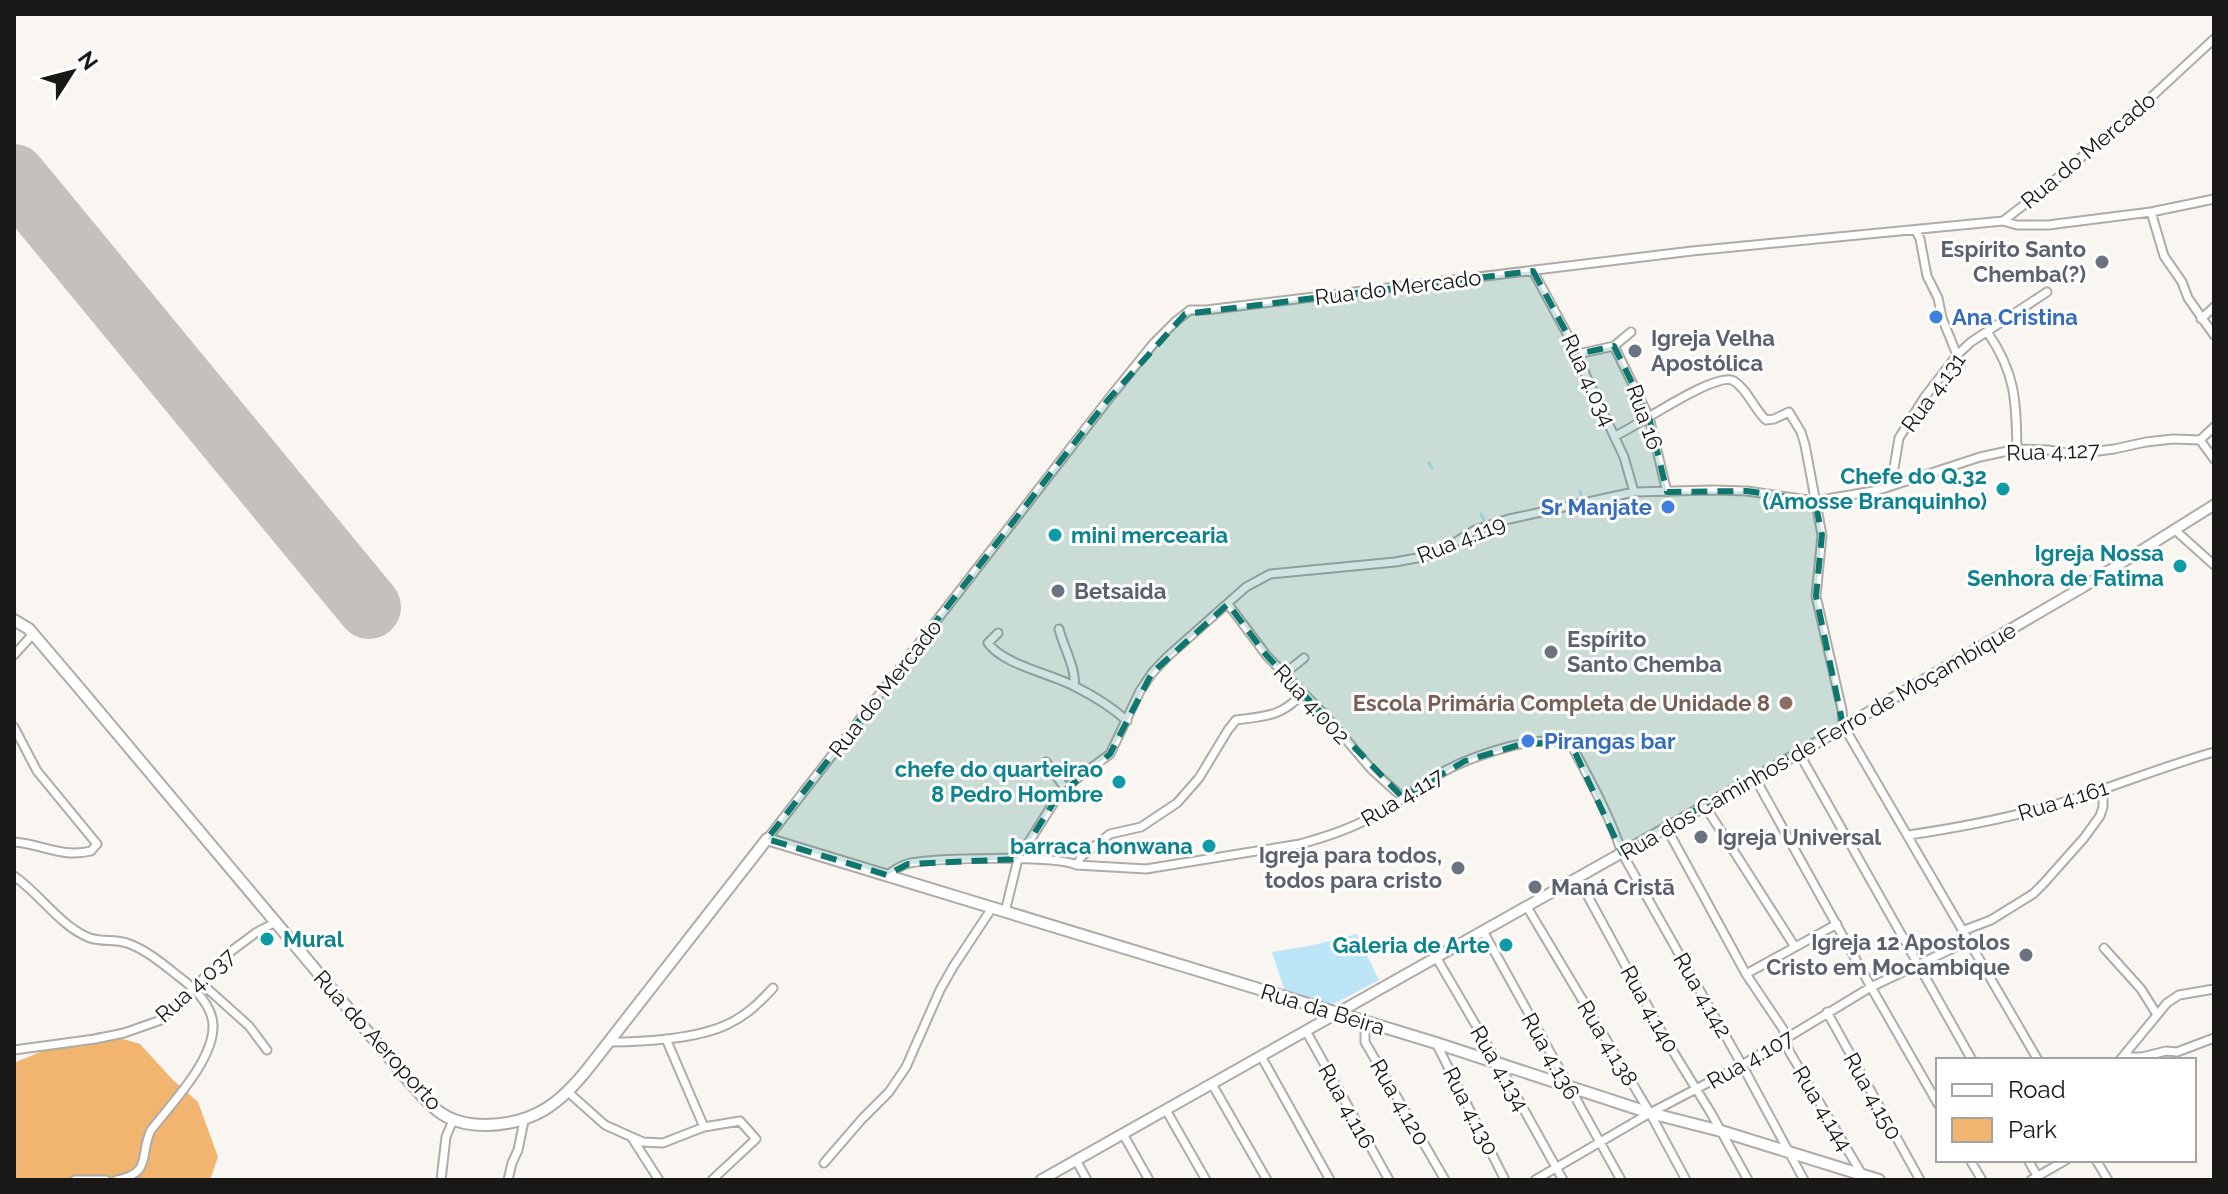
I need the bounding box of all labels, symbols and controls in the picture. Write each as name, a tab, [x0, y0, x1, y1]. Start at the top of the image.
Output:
north arrow	[32, 32, 112, 112]
text: N	[73, 46, 104, 75]
street label: Rua do Mercado	[2015, 86, 2161, 214]
place label: Espírito Santo Chemba(?)	[1940, 236, 2086, 287]
marker: Espírito Santo Chemba(?)	[2093, 253, 2111, 271]
street label: Rua do Mercado	[1313, 264, 1483, 310]
place label: Ana Cristina	[1952, 304, 2078, 330]
marker: Ana Cristina	[1927, 308, 1945, 326]
place label: Igreja Velha Apostólica	[1651, 325, 1775, 376]
street label: Rua 4.034	[1556, 330, 1622, 430]
marker: Igreja Velha Apostólica	[1626, 342, 1644, 360]
street label: Rua 4.131	[1896, 347, 1970, 437]
street label: Rua 16	[1621, 381, 1669, 453]
street label: Rua 4.127	[2006, 436, 2100, 466]
place label: Chefe do Q.32 (Amosse Branquinho)	[1763, 463, 1987, 514]
marker: Chefe do Q.32 (Amosse Branquinho)	[1994, 480, 2012, 498]
place label: Sr Manjate	[1541, 494, 1652, 520]
marker: Sr Manjate	[1659, 498, 1677, 516]
street label: Rua 4.119	[1413, 510, 1509, 568]
place label: mini mercearia	[1071, 522, 1228, 548]
marker: mini mercearia	[1046, 526, 1064, 544]
place label: Igreja Nossa Senhora de Fatima	[1967, 540, 2164, 591]
marker: Igreja Nossa Senhora de Fatima	[2171, 557, 2189, 575]
place label: Betsaida	[1074, 578, 1166, 604]
marker: Betsaida	[1049, 582, 1067, 600]
street label: Rua do Mercado	[823, 614, 947, 762]
street label: Rua dos Caminhos de Ferro de Moçambique	[1615, 617, 2021, 865]
place label: Espírito Santo Chemba	[1567, 626, 1722, 677]
marker: Espírito Santo Chemba	[1542, 643, 1560, 661]
street label: Rua 4.002	[1269, 659, 1355, 749]
place label: Escola Primária Completa de Unidade 8	[1353, 690, 1770, 716]
marker: Escola Primária Completa de Unidade 8	[1777, 694, 1795, 712]
place label: Pirangas bar	[1544, 728, 1676, 754]
marker: Pirangas bar	[1519, 732, 1537, 750]
place label: chefe do quarteirao 8 Pedro Hombre	[895, 756, 1103, 807]
street label: Rua 4.117	[1356, 762, 1448, 832]
marker: chefe do quarteirao 8 Pedro Hombre	[1110, 773, 1128, 791]
street label: Rua 4.161	[2015, 774, 2111, 826]
place label: Igreja Universal	[1717, 824, 1882, 850]
marker: Igreja Universal	[1692, 828, 1710, 846]
place label: barraca honwana	[1010, 833, 1193, 859]
marker: barraca honwana	[1200, 837, 1218, 855]
place label: Igreja para todos, todos para cristo	[1259, 842, 1442, 893]
marker: Igreja para todos, todos para cristo	[1449, 859, 1467, 877]
place label: Maná Cristã	[1551, 874, 1675, 900]
marker: Maná Cristã	[1526, 878, 1544, 896]
place label: Mural	[283, 926, 345, 952]
place label: Igreja 12 Apostolos Cristo em Mocambique	[1766, 929, 2010, 980]
marker: Mural	[258, 930, 276, 948]
place label: Galeria de Arte	[1332, 932, 1490, 958]
marker: Galeria de Arte	[1497, 936, 1515, 954]
street label: Rua 4.037	[150, 942, 240, 1027]
marker: Igreja 12 Apostolos Cristo em Mocambique	[2017, 946, 2035, 964]
street label: Rua 4.142	[1668, 948, 1738, 1042]
street label: Rua 4.140	[1615, 961, 1685, 1057]
street label: Rua do Aeroporto	[308, 965, 448, 1115]
street label: Rua da Beira	[1258, 978, 1388, 1040]
street label: Rua 4.138	[1572, 995, 1644, 1091]
street label: Rua 4.136	[1516, 1008, 1586, 1104]
street label: Rua 4.134	[1465, 1021, 1535, 1115]
street label: Rua 4.107	[1702, 1024, 1798, 1094]
street label: Rua 4.150	[1838, 1048, 1908, 1144]
street label: Rua 4.120	[1365, 1054, 1435, 1150]
legend	[1936, 1058, 2196, 1162]
street label: Rua 4.116	[1313, 1059, 1381, 1153]
street label: Rua 4.144	[1788, 1061, 1858, 1155]
street label: Rua 4.130	[1438, 1062, 1504, 1160]
text: Road	[2008, 1075, 2066, 1104]
text: Park	[2008, 1115, 2057, 1144]

